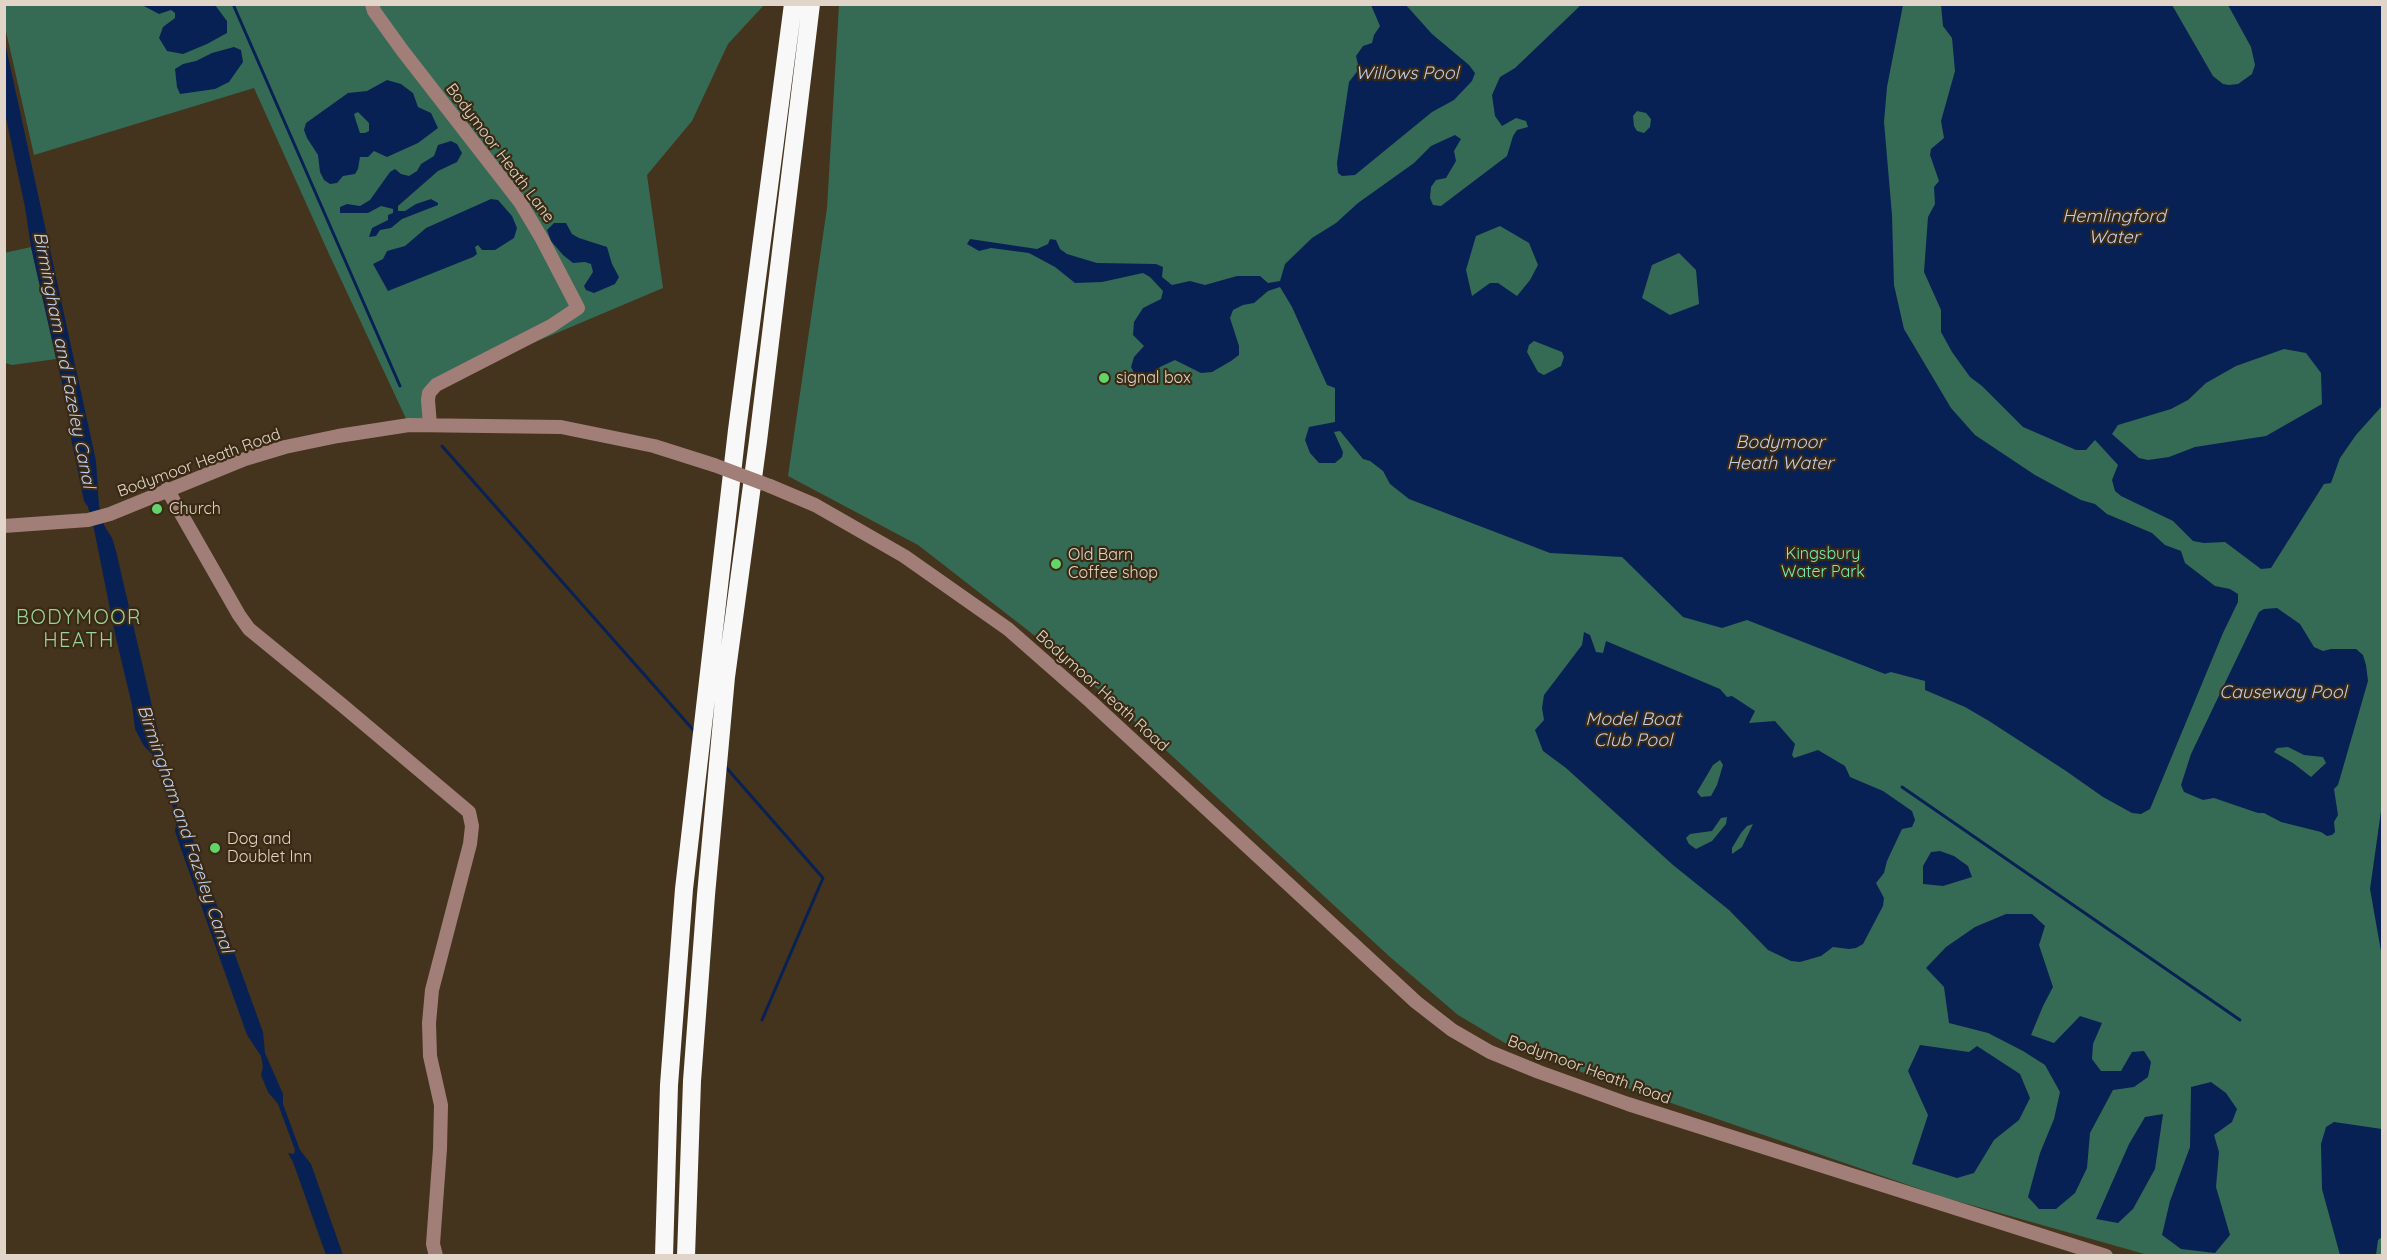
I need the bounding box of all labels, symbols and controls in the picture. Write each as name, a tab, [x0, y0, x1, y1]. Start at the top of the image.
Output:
water label: Willows Pool	[1355, 63, 1459, 85]
street label: Bodymoor Heath Lane	[441, 80, 559, 226]
water label: Hemlingford Water	[2062, 206, 2166, 248]
water label: Birmingham and Fazeley Canal	[29, 230, 99, 490]
place label: signal box	[1116, 368, 1191, 388]
marker: signal box	[1097, 371, 1111, 385]
street label: Bodymoor Heath Road	[115, 425, 283, 501]
water label: Bodymoor Heath Water	[1727, 432, 1833, 474]
place label: Church	[169, 499, 221, 519]
marker: Church	[150, 502, 164, 516]
park label: Kingsbury Water Park	[1781, 544, 1865, 582]
place label: Old Barn Coffee shop	[1068, 545, 1158, 583]
marker: Old Barn Coffee shop	[1049, 557, 1063, 571]
district label: BODYMOOR HEATH	[16, 606, 142, 653]
street label: Bodymoor Heath Road	[1032, 626, 1172, 756]
water label: Causeway Pool	[2219, 682, 2347, 704]
water label: Birmingham and Fazeley Canal	[132, 702, 238, 956]
water label: Model Boat Club Pool	[1585, 709, 1681, 752]
place label: Dog and Doublet Inn	[227, 829, 312, 867]
marker: Dog and Doublet Inn	[208, 841, 222, 855]
street label: Bodymoor Heath Road	[1505, 1032, 1673, 1108]

